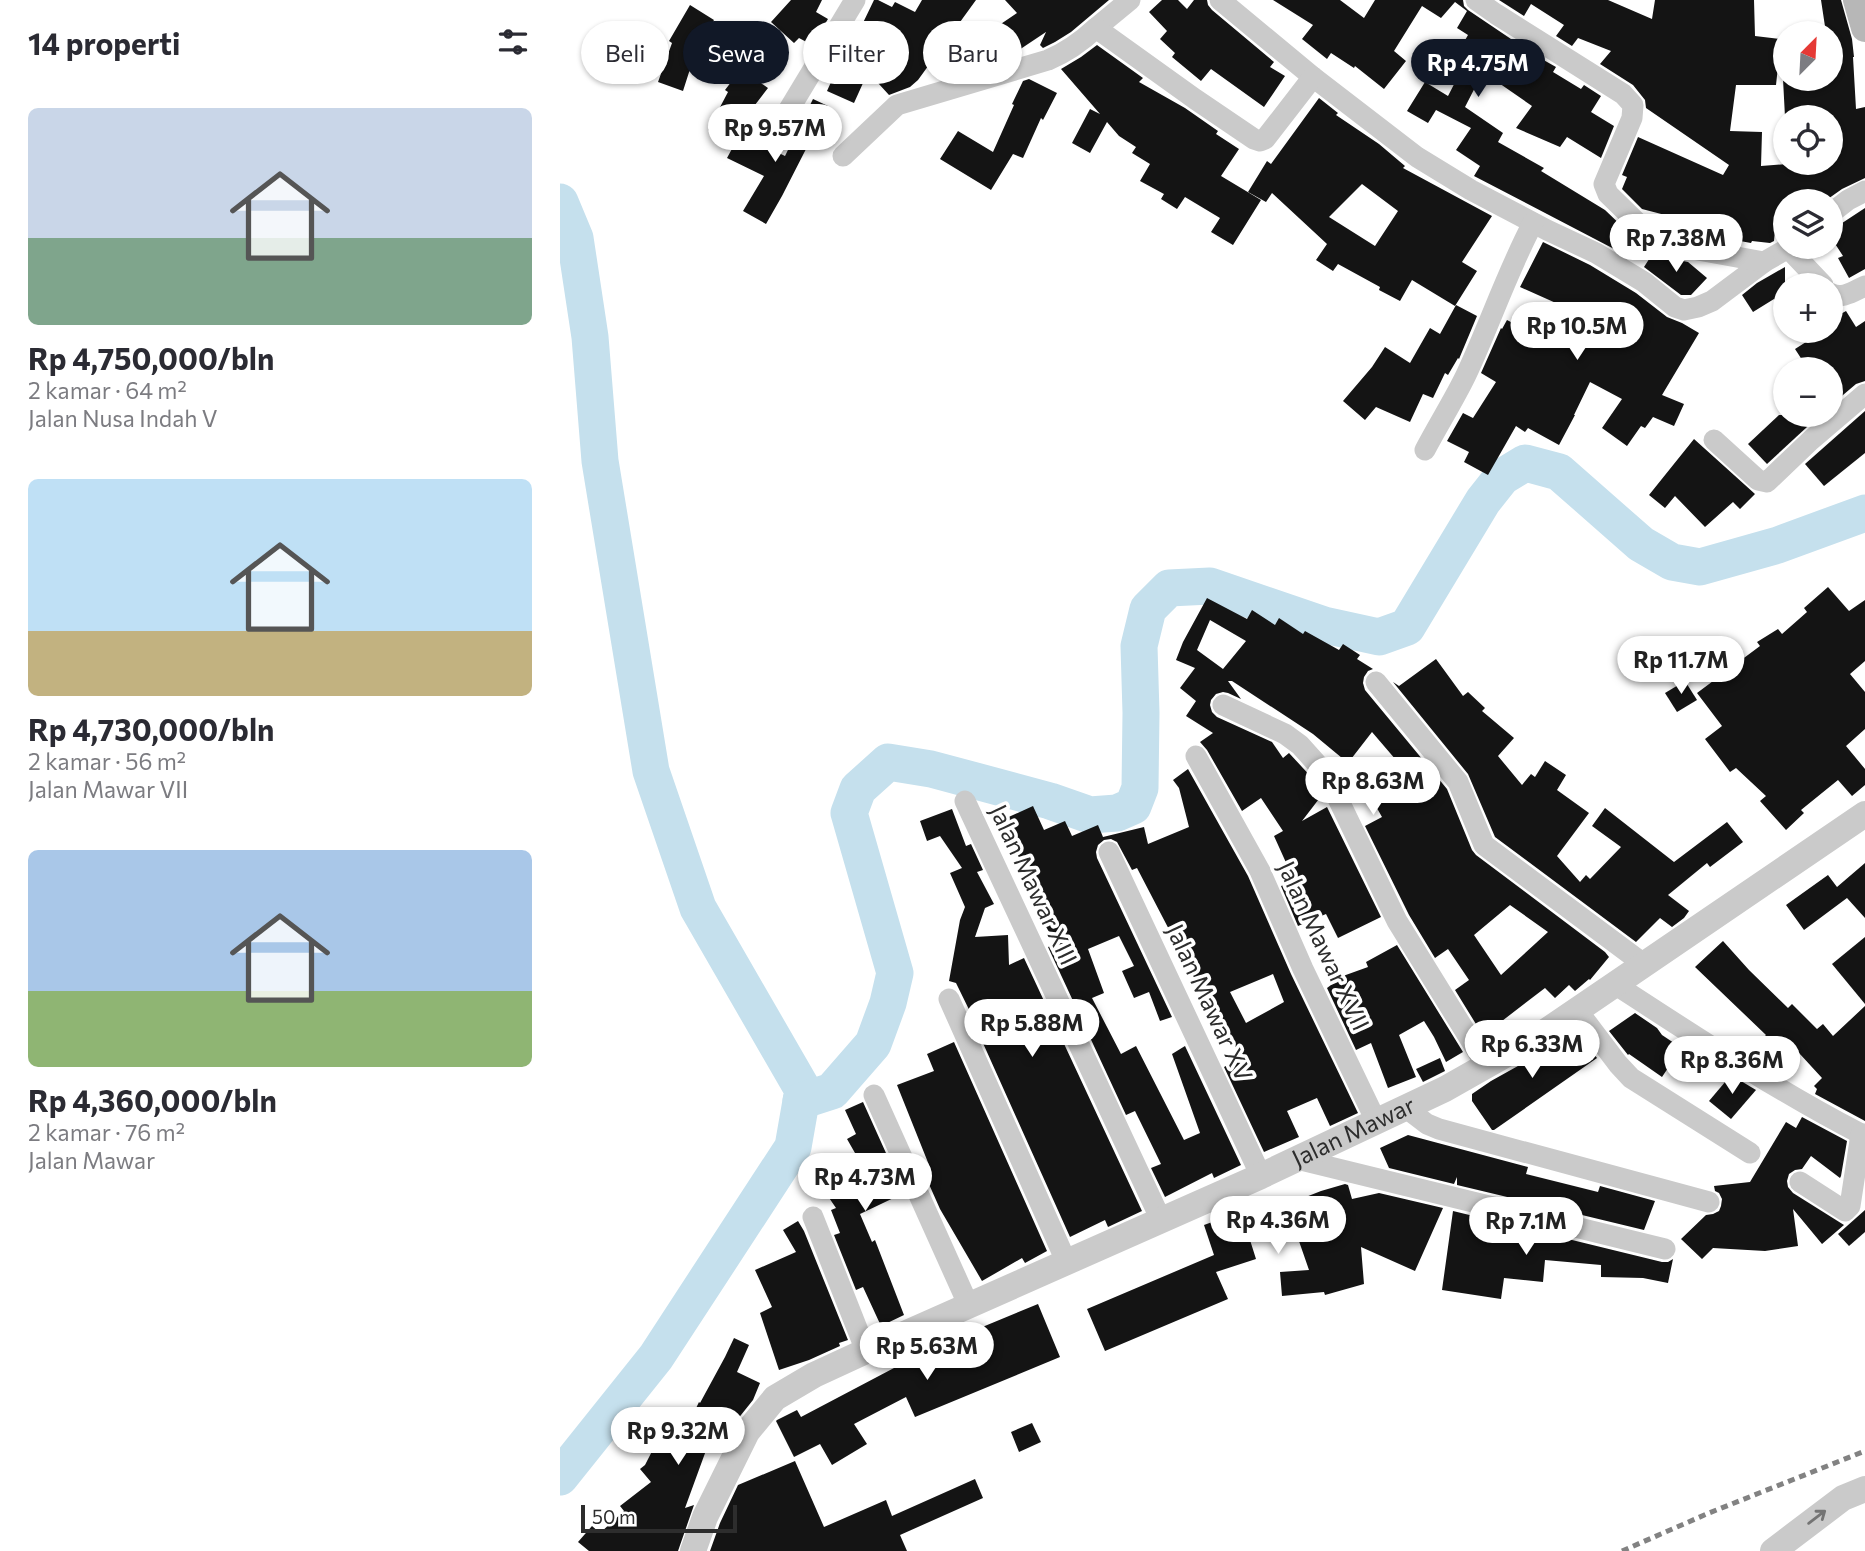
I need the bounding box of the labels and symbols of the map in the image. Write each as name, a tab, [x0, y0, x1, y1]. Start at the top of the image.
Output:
north arrow	[1773, 21, 1843, 91]
pin: Rp 4.75M	[1406, 40, 1550, 99]
pin: Rp 9.57M	[703, 104, 847, 164]
pin: Rp 7.38M	[1604, 215, 1748, 274]
pin: Rp 10.5M	[1505, 302, 1649, 362]
pin: Rp 11.7M	[1609, 636, 1753, 696]
pin: Rp 8.63M	[1301, 758, 1445, 817]
street label: Jalan Mawar XIII	[985, 800, 1084, 969]
street label: Jalan Mawar XVII	[1272, 856, 1376, 1035]
street label: Jalan Mawar XV	[1161, 919, 1259, 1086]
pin: Rp 5.88M	[960, 1000, 1104, 1059]
pin: Rp 6.33M	[1460, 1020, 1604, 1080]
pin: Rp 8.36M	[1660, 1036, 1804, 1096]
street label: Jalan Mawar	[1287, 1089, 1420, 1172]
pin: Rp 4.73M	[793, 1154, 937, 1213]
pin: Rp 4.36M	[1206, 1196, 1350, 1256]
pin: Rp 7.1M	[1461, 1198, 1591, 1257]
pin: Rp 5.63M	[855, 1322, 999, 1382]
pin: Rp 9.32M	[606, 1408, 750, 1467]
scale bar	[581, 1502, 737, 1534]
one-way arrow	[1807, 1510, 1826, 1524]

